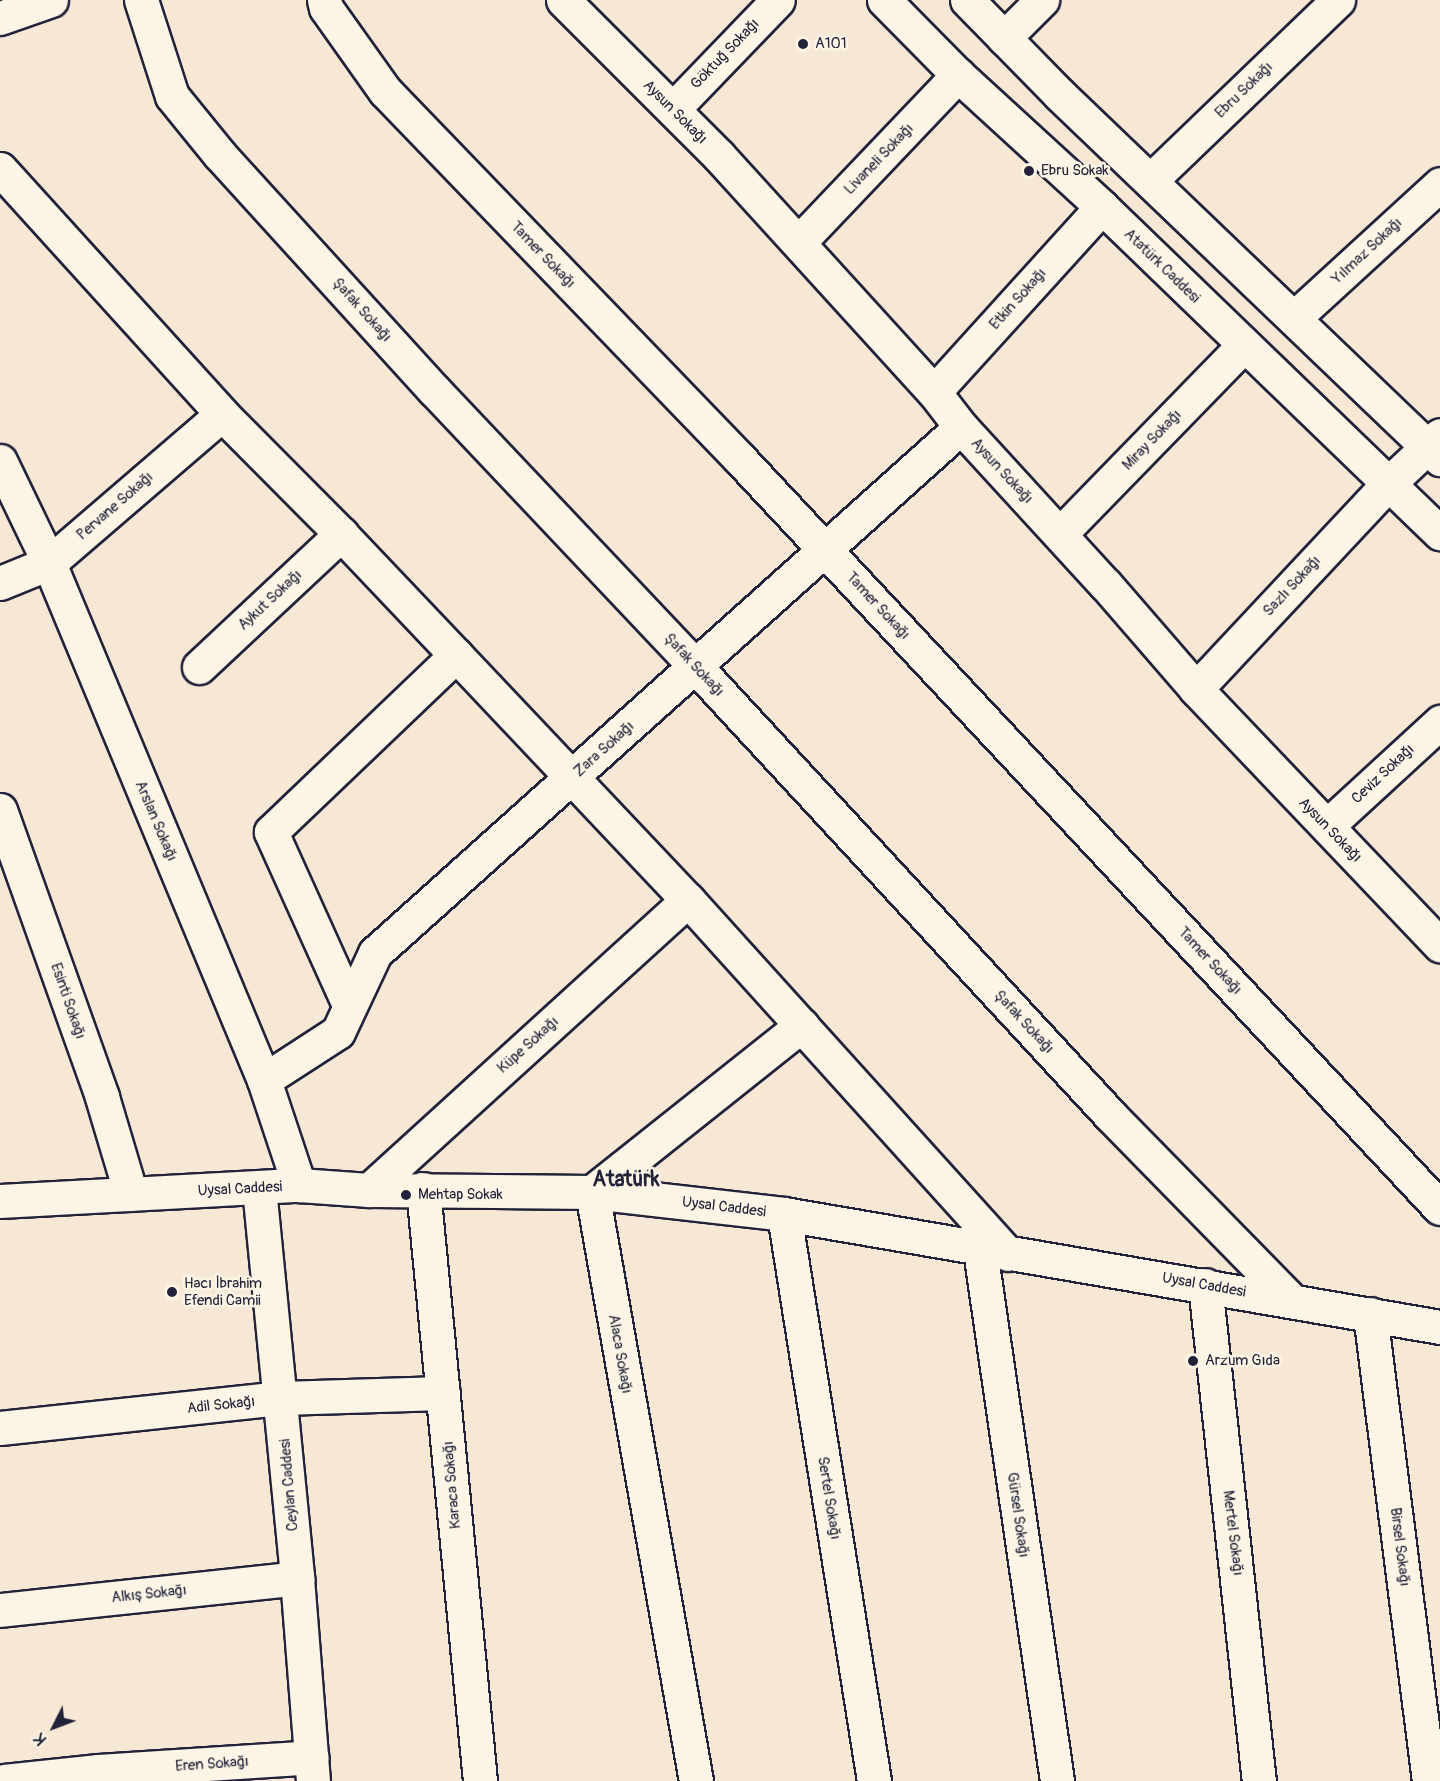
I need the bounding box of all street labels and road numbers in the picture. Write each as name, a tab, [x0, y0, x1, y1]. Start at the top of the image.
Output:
street label: Göktuğ Sokağı	[687, 15, 763, 93]
street label: Ebru Sokağı	[1211, 58, 1277, 122]
street label: Aysun Sokağı	[639, 76, 711, 148]
street label: Livaneli Sokağı	[841, 120, 917, 198]
street label: Yılmaz Sokağı	[1328, 214, 1406, 288]
street label: Tamer Sokağı	[507, 218, 579, 292]
street label: Atatürk Caddesi	[1120, 225, 1204, 307]
street label: Etkin Sokağı	[986, 265, 1050, 333]
street label: Şafak Sokağı	[329, 274, 395, 346]
street label: Miray Sokağı	[1119, 406, 1185, 474]
street label: Aysun Sokağı	[967, 434, 1037, 508]
street label: Pervane Sokağı	[73, 468, 157, 544]
street label: Sazlı Sokağı	[1259, 552, 1325, 620]
street label: Aykut Sokağı	[234, 566, 306, 634]
street label: Tamer Sokağı	[842, 569, 914, 643]
street label: Şafak Sokağı	[660, 630, 728, 700]
street label: Zara Sokağı	[570, 717, 638, 781]
street label: Ceviz Sokağı	[1348, 740, 1418, 808]
street label: Arslan Sokağı	[131, 778, 181, 864]
street label: Aysun Sokağı	[1295, 794, 1365, 866]
street label: Tamer Sokağı	[1174, 924, 1246, 998]
street label: Esinti Sokağı	[47, 961, 89, 1041]
street label: Şafak Sokağı	[990, 987, 1058, 1057]
street label: Küpe Sokağı	[494, 1013, 562, 1077]
street label: Uysal Caddesi	[197, 1178, 283, 1200]
street label: Uysal Caddesi	[681, 1193, 767, 1221]
street label: Uysal Caddesi	[1161, 1269, 1247, 1301]
street label: Alaca Sokağı	[604, 1313, 636, 1395]
street label: Adil Sokağı	[186, 1392, 256, 1418]
street label: Ceylan Caddesi	[276, 1438, 302, 1532]
street label: Karaca Sokağı	[439, 1440, 465, 1530]
street label: Sertel Sokağı	[814, 1455, 844, 1541]
street label: Gürsel Sokağı	[1003, 1471, 1033, 1559]
street label: Mertel Sokağı	[1219, 1489, 1247, 1577]
street label: Birsel Sokağı	[1386, 1507, 1414, 1587]
street label: Alkış Sokağı	[111, 1581, 187, 1607]
street label: Eren Sokağı	[175, 1752, 249, 1776]

